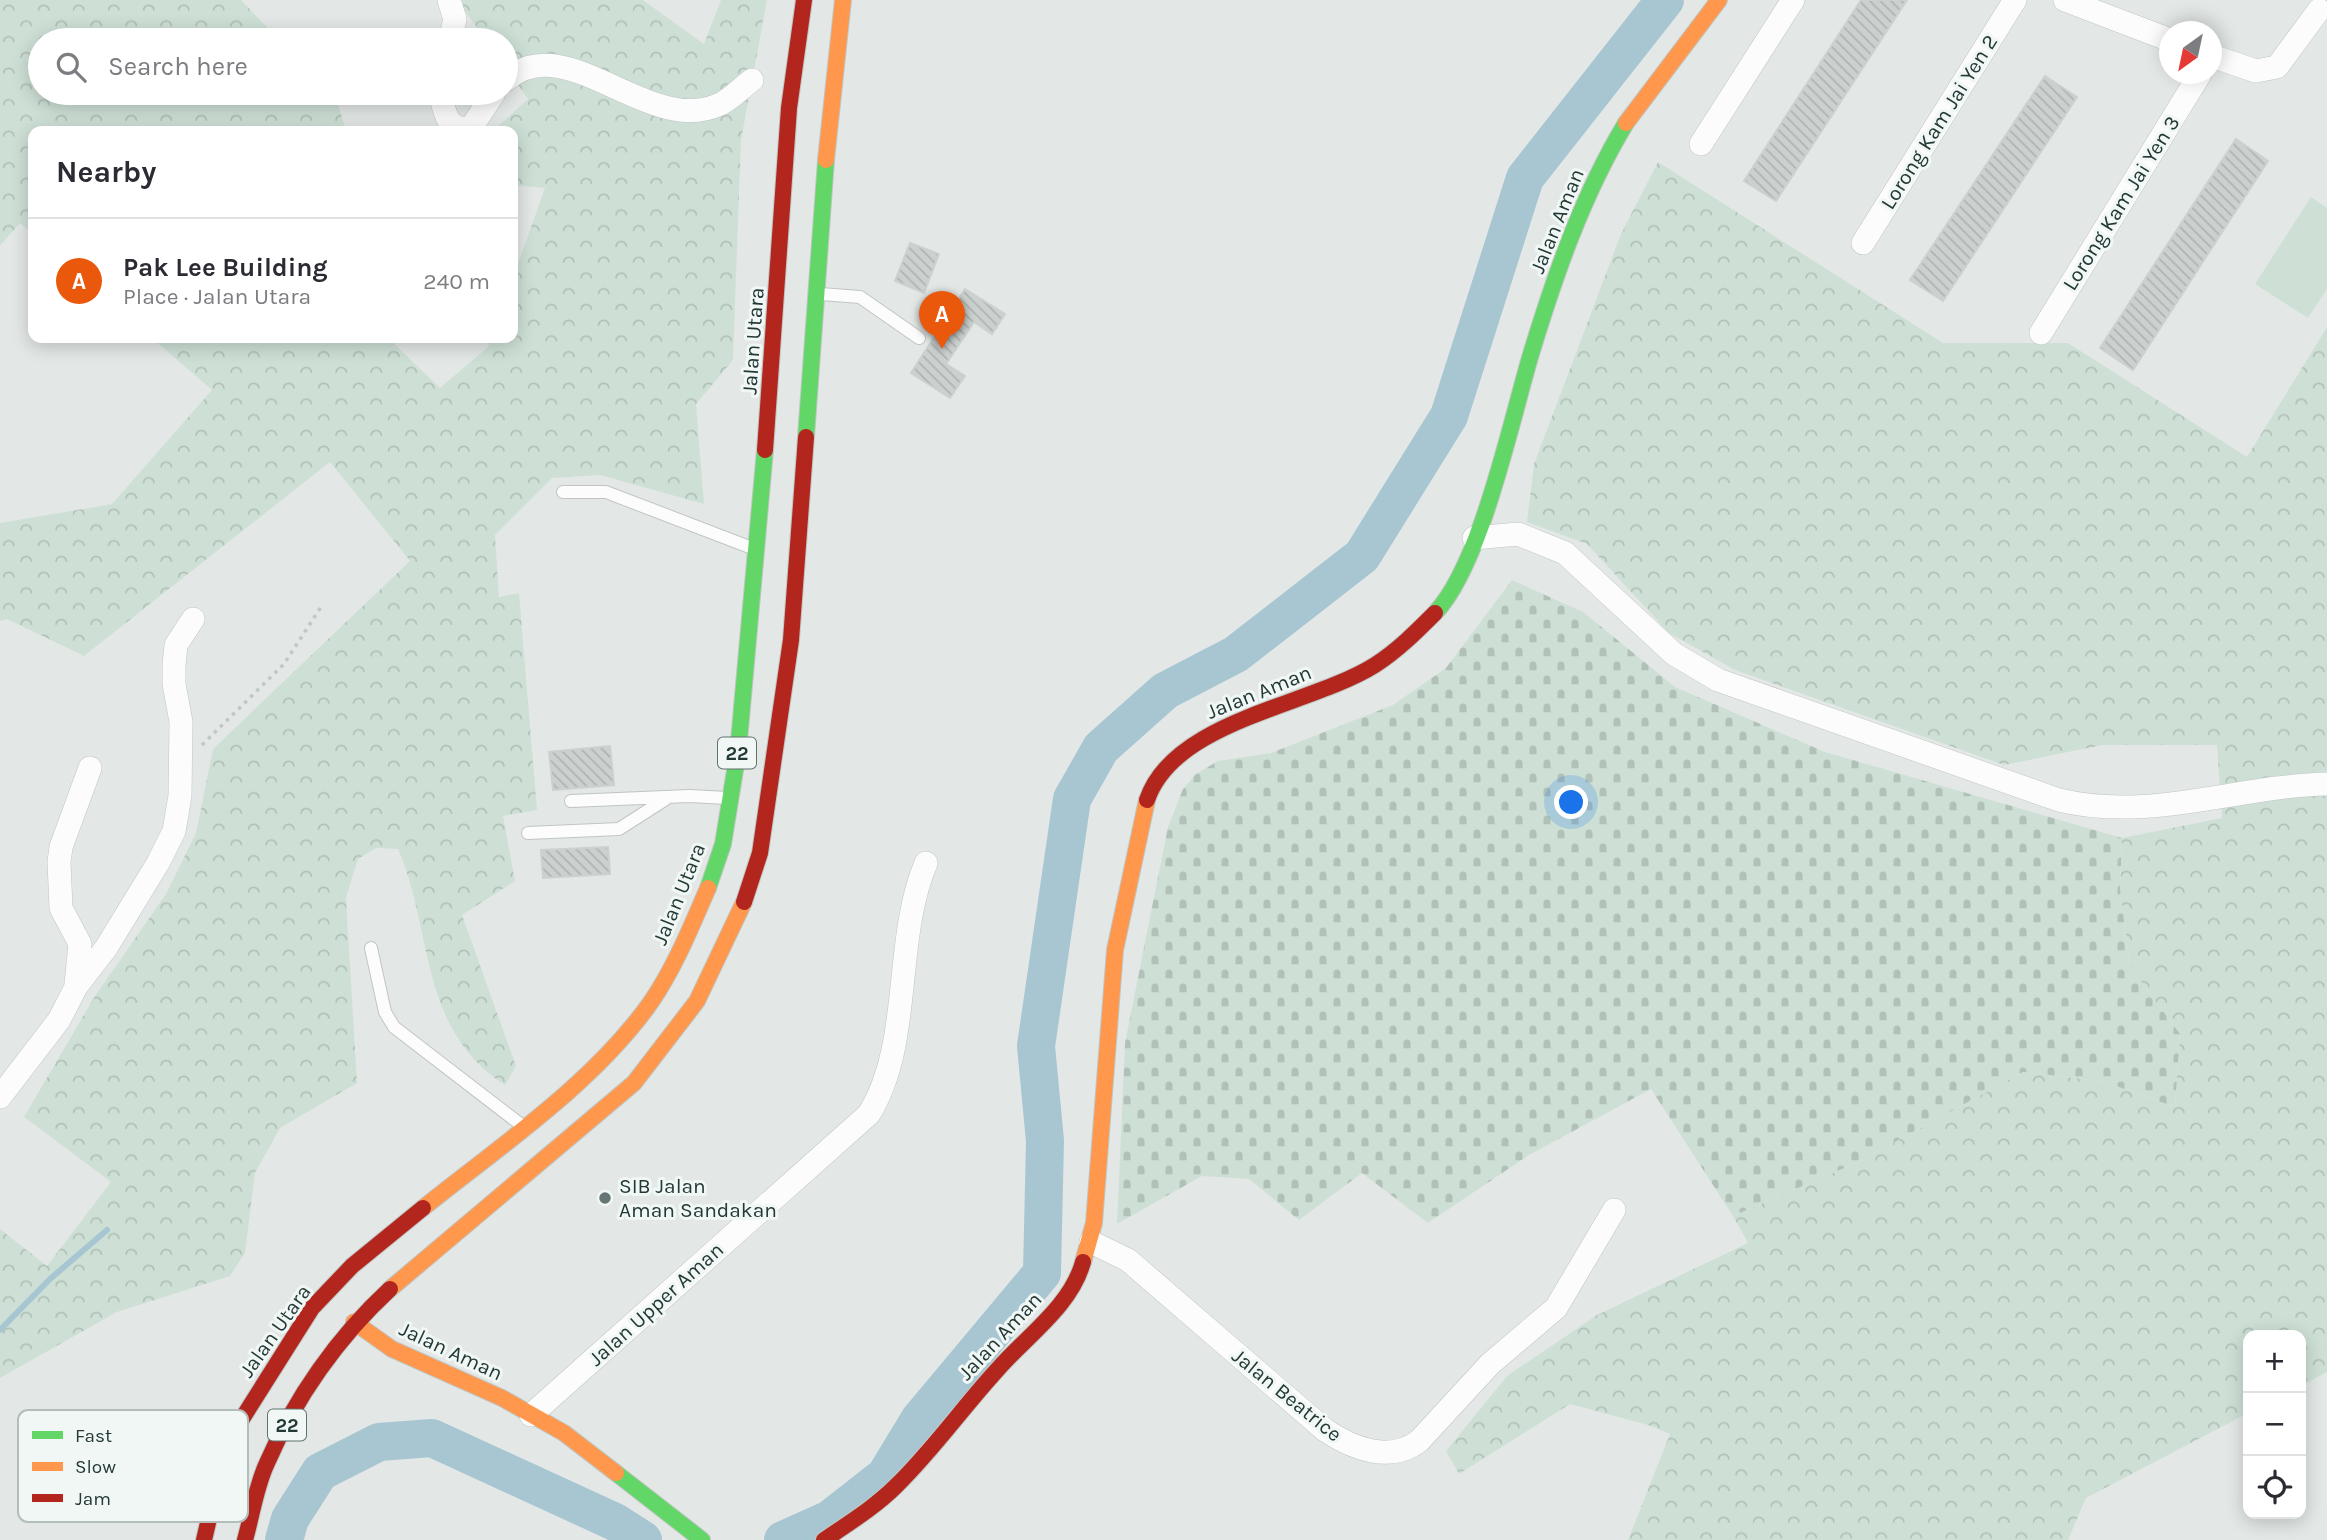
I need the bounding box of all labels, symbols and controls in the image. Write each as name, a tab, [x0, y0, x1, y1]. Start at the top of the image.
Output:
north arrow	[2159, 21, 2222, 84]
search box	[28, 28, 518, 105]
street label: Lorong Kam Jai Yen 2	[1876, 30, 2002, 214]
icon: search	[52, 48, 90, 86]
text: Search here	[108, 51, 248, 82]
street label: Lorong Kam Jai Yen 3	[2058, 111, 2184, 295]
text: Nearby	[56, 154, 156, 190]
street label: Jalan Aman	[1525, 165, 1589, 277]
text: Pak Lee Building	[123, 252, 328, 283]
text: A	[72, 268, 86, 295]
text: 240 m	[423, 268, 490, 295]
text: Place · Jalan Utara	[123, 283, 311, 310]
street label: Jalan Utara	[737, 287, 769, 395]
pin: A	[919, 291, 965, 349]
street label: Jalan Aman	[1203, 660, 1315, 724]
road number: 22	[718, 738, 756, 768]
your location	[1554, 785, 1588, 819]
street label: Jalan Utara	[648, 840, 710, 948]
place label: SIB Jalan Aman Sandakan	[619, 1174, 777, 1222]
marker: SIB Jalan Aman Sandakan	[597, 1190, 613, 1206]
street label: Jalan Upper Aman	[584, 1237, 728, 1371]
street label: Jalan Utara	[234, 1280, 316, 1382]
street label: Jalan Aman	[953, 1287, 1047, 1385]
street label: Jalan Aman	[396, 1317, 506, 1385]
map controls	[2243, 1330, 2306, 1519]
button: +	[2243, 1330, 2306, 1393]
street label: Jalan Beatrice	[1227, 1344, 1347, 1446]
button: −	[2243, 1393, 2306, 1456]
legend	[18, 1410, 248, 1522]
road number: 22	[268, 1410, 306, 1441]
text: Fast	[75, 1425, 112, 1447]
text: Slow	[75, 1456, 116, 1478]
button: locate	[2243, 1456, 2306, 1519]
text: Jam	[75, 1488, 111, 1510]

